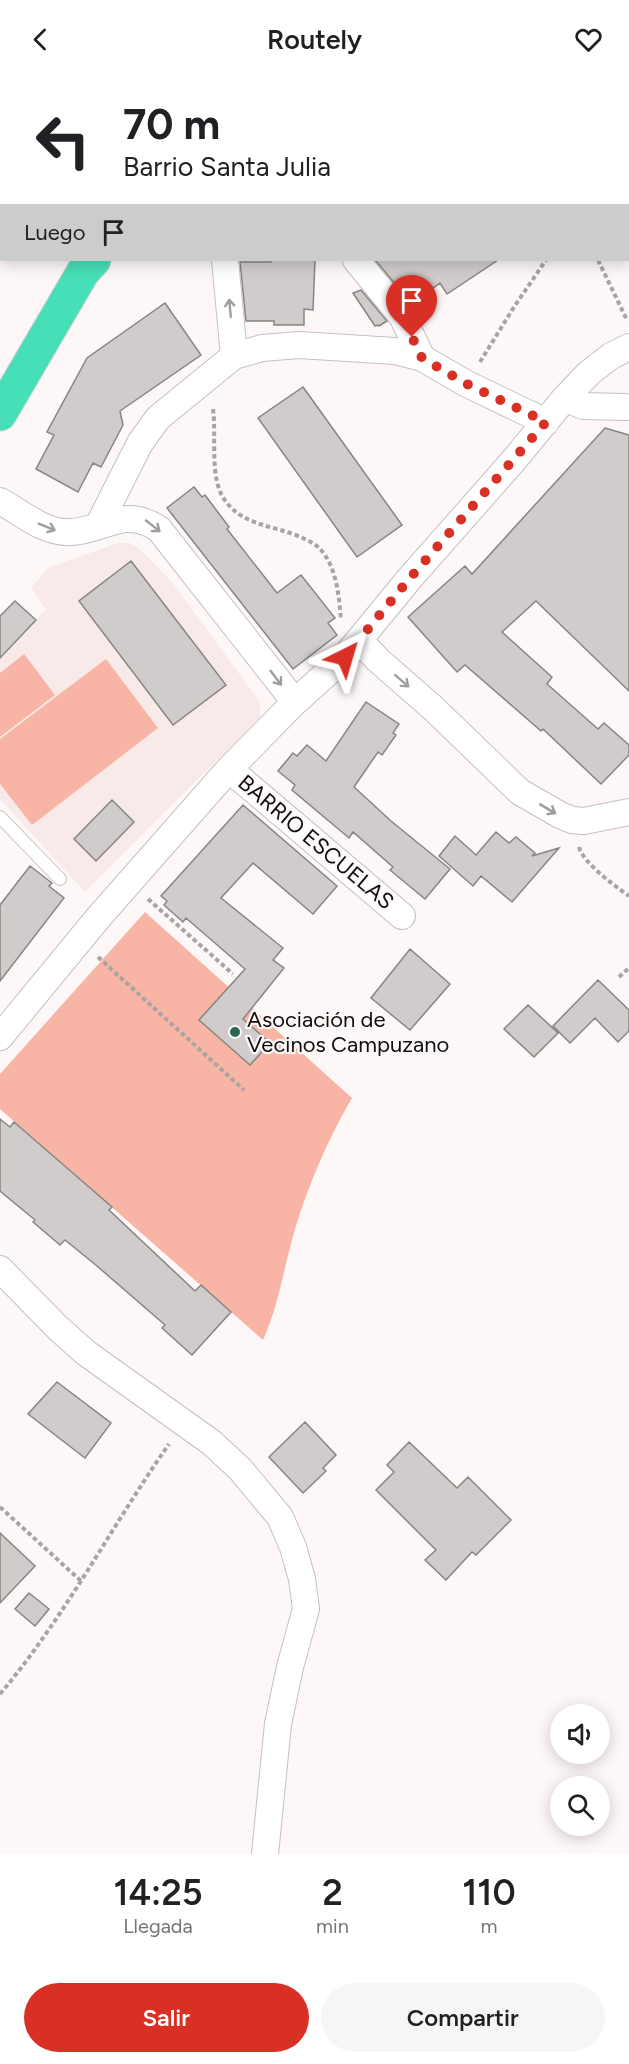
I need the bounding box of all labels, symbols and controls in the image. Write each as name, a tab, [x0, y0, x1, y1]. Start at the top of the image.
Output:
icon: back	[24, 23, 57, 56]
text: Routely	[267, 23, 362, 56]
icon: heart	[572, 23, 605, 56]
text: 70 m	[123, 99, 220, 150]
icon: left	[24, 102, 102, 180]
text: Barrio Santa Julia	[123, 150, 331, 183]
icon: arrive	[97, 216, 130, 249]
text: Luego	[24, 219, 85, 246]
pin	[386, 275, 437, 337]
icon: arrive	[395, 284, 428, 317]
one-way arrow	[224, 298, 235, 318]
one-way arrow	[145, 520, 161, 533]
one-way arrow	[37, 522, 55, 533]
position arrow	[313, 625, 377, 689]
one-way arrow	[269, 669, 282, 685]
one-way arrow	[394, 674, 409, 688]
street label: BARRIO ESCUELAS	[233, 769, 399, 915]
one-way arrow	[539, 803, 556, 815]
place label: Asociación de Vecinos Campuzano	[247, 1006, 449, 1058]
marker: Asociación de Vecinos Campuzano	[228, 1025, 242, 1039]
map controls	[550, 1704, 610, 1836]
button: sound	[550, 1704, 610, 1764]
button: search	[550, 1776, 610, 1836]
text: 14:25	[113, 1871, 203, 1914]
text: 2	[322, 1871, 343, 1914]
text: 110	[462, 1871, 516, 1914]
text: Llegada	[123, 1914, 193, 1938]
text: min	[316, 1914, 349, 1938]
text: m	[480, 1914, 497, 1938]
button: Salir	[24, 1983, 309, 2052]
button: Compartir	[321, 1983, 605, 2052]

